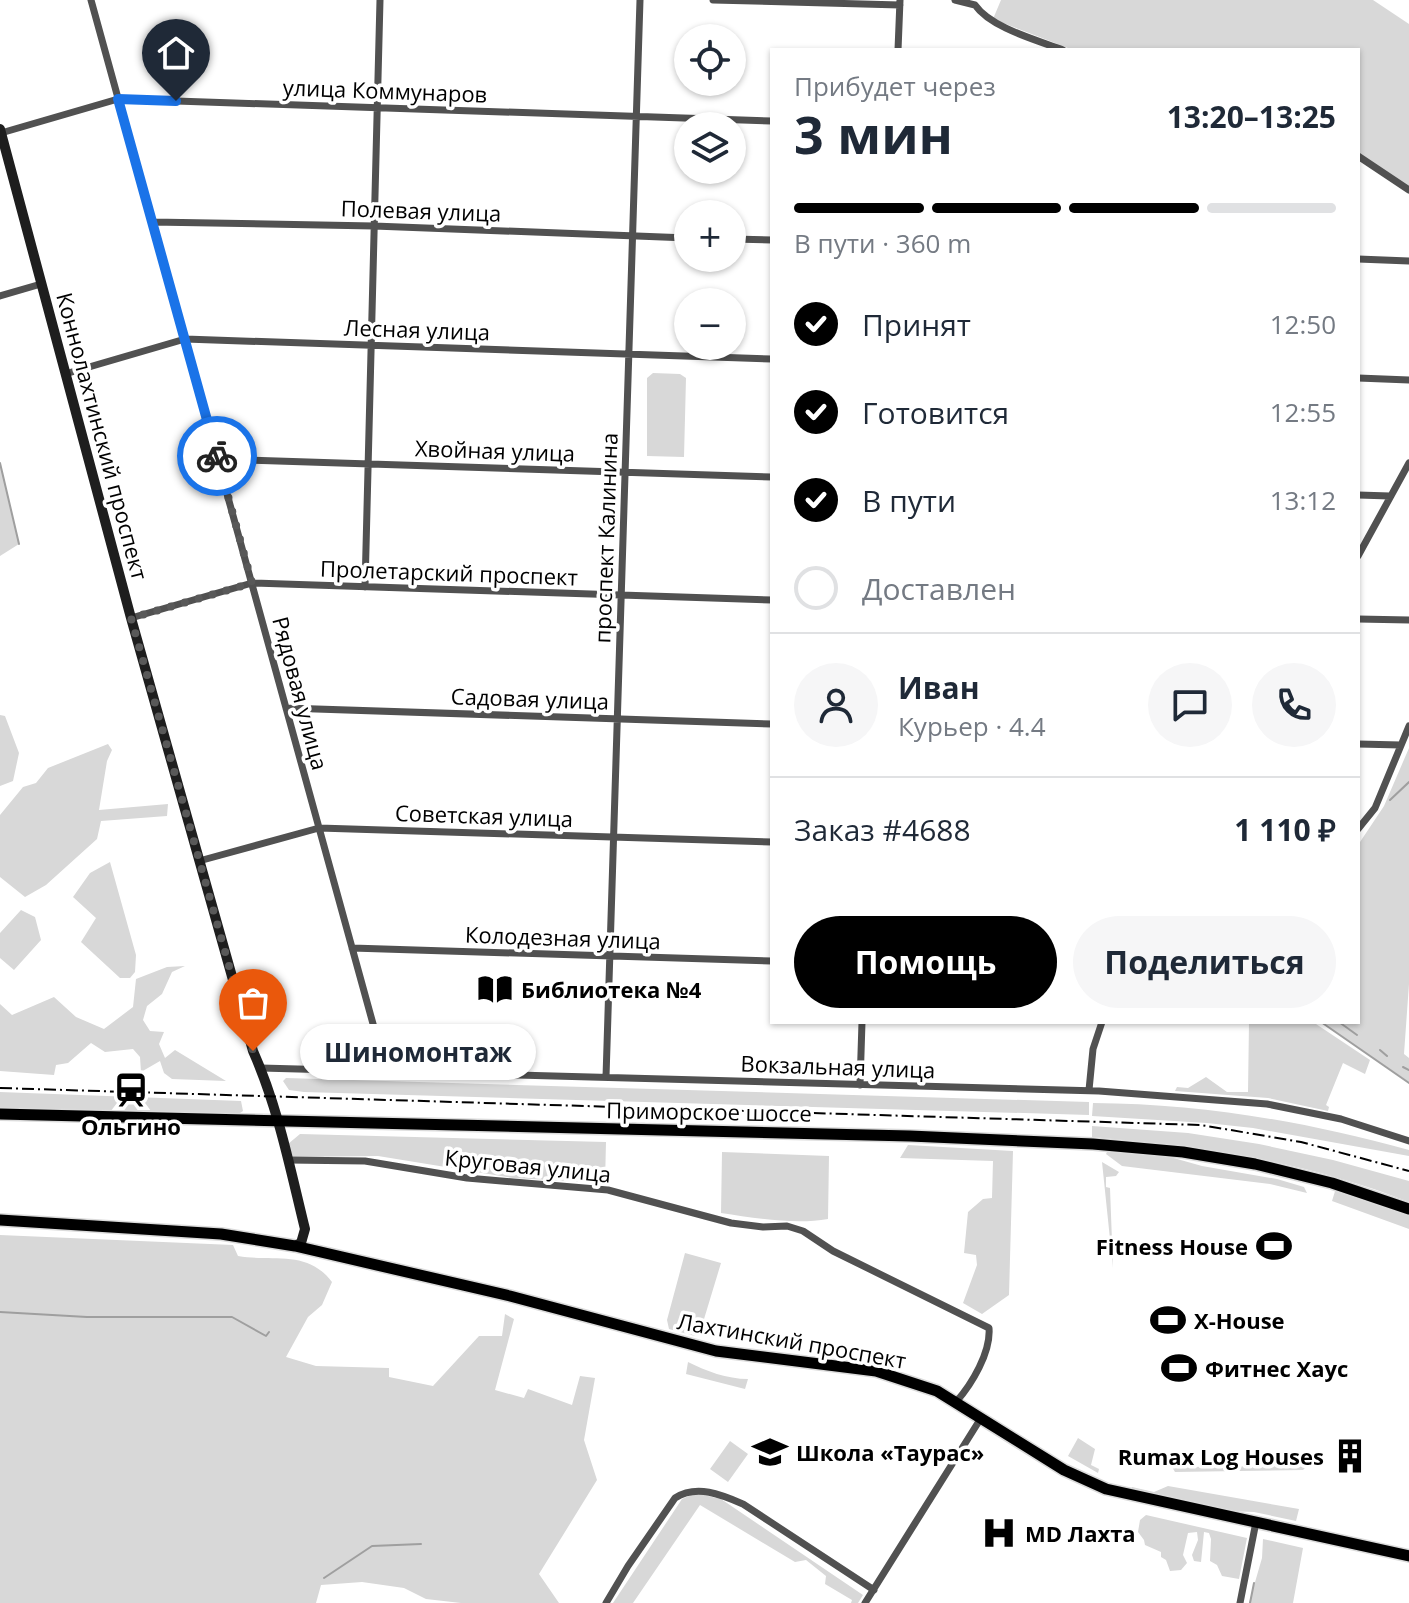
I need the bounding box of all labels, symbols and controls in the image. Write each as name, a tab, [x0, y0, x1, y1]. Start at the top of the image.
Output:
pin	[142, 19, 210, 101]
map controls	[674, 24, 746, 360]
button: locate	[674, 24, 746, 96]
icon: home	[154, 31, 198, 75]
text: Прибудет через	[794, 68, 996, 104]
street label: улица Коммунаров	[282, 71, 488, 109]
text: 13:20–13:25	[1167, 96, 1336, 137]
text: 3 мин	[794, 98, 953, 169]
button: layers	[674, 112, 746, 184]
street label: Полевая улица	[340, 192, 502, 228]
button: +	[674, 200, 746, 272]
text: В пути · 360 m	[794, 225, 971, 261]
button: −	[674, 288, 746, 360]
street label: Коннолахтинский проспект	[50, 289, 156, 583]
icon: check	[794, 302, 838, 346]
text: Принят	[862, 304, 971, 345]
text: 12:50	[1270, 306, 1336, 342]
street label: Лесная улица	[344, 311, 490, 347]
icon: check	[794, 390, 838, 434]
text: Готовится	[862, 392, 1009, 433]
text: 12:55	[1270, 394, 1336, 430]
courier	[177, 416, 257, 496]
street label: Хвойная улица	[414, 432, 576, 468]
street label: проспект Калинина	[586, 432, 624, 644]
icon: bike	[195, 434, 239, 478]
icon: check	[794, 478, 838, 522]
text: В пути	[862, 480, 956, 521]
text: 13:12	[1270, 482, 1336, 518]
street label: Пролетарский проспект	[320, 553, 578, 591]
text: Доставлен	[862, 568, 1016, 609]
street label: Рядовая улица	[266, 613, 336, 773]
button: person	[794, 663, 878, 747]
button: chat	[1148, 663, 1232, 747]
button: phone	[1252, 663, 1336, 747]
text: Иван	[898, 667, 980, 708]
street label: Садовая улица	[450, 680, 610, 716]
text: Курьер · 4.4	[898, 708, 1046, 744]
street label: Советская улица	[394, 797, 574, 833]
text: Заказ #4688	[794, 809, 971, 850]
text: 1 110 ₽	[1234, 809, 1336, 850]
button: Помощь	[794, 916, 1057, 1008]
button: Поделиться	[1073, 916, 1336, 1008]
street label: Колодезная улица	[465, 919, 661, 955]
pin	[219, 969, 287, 1051]
library icon: Библиотека №4	[476, 970, 514, 1008]
place label: Библиотека №4	[521, 974, 702, 1004]
icon: bag	[231, 981, 275, 1025]
callout: Шиномонтаж	[301, 1023, 537, 1079]
text: Шиномонтаж	[324, 1034, 512, 1070]
street label: Вокзальная улица	[740, 1048, 936, 1084]
station icon: Ольгино	[112, 1071, 150, 1109]
street label: Приморское шоссе	[606, 1094, 812, 1128]
place label: Ольгино	[81, 1111, 181, 1141]
street label: Круговая улица	[443, 1141, 613, 1189]
sports icon: Fitness House	[1255, 1227, 1293, 1265]
place label: Fitness House	[1096, 1231, 1248, 1261]
sports icon: X-House	[1149, 1301, 1187, 1339]
street label: Лахтинский проспект	[675, 1305, 909, 1375]
place label: X-House	[1194, 1305, 1285, 1335]
sports icon: Фитнес Хаус	[1160, 1349, 1198, 1387]
place label: Фитнес Хаус	[1205, 1353, 1348, 1383]
school or university icon: Школа «Таурас»	[751, 1433, 789, 1471]
place label: Школа «Таурас»	[796, 1437, 984, 1467]
building icon: Rumax Log Houses	[1331, 1437, 1369, 1475]
place label: Rumax Log Houses	[1118, 1441, 1324, 1471]
hospital icon: MD Лахта	[980, 1514, 1018, 1552]
place label: MD Лахта	[1025, 1518, 1136, 1548]

